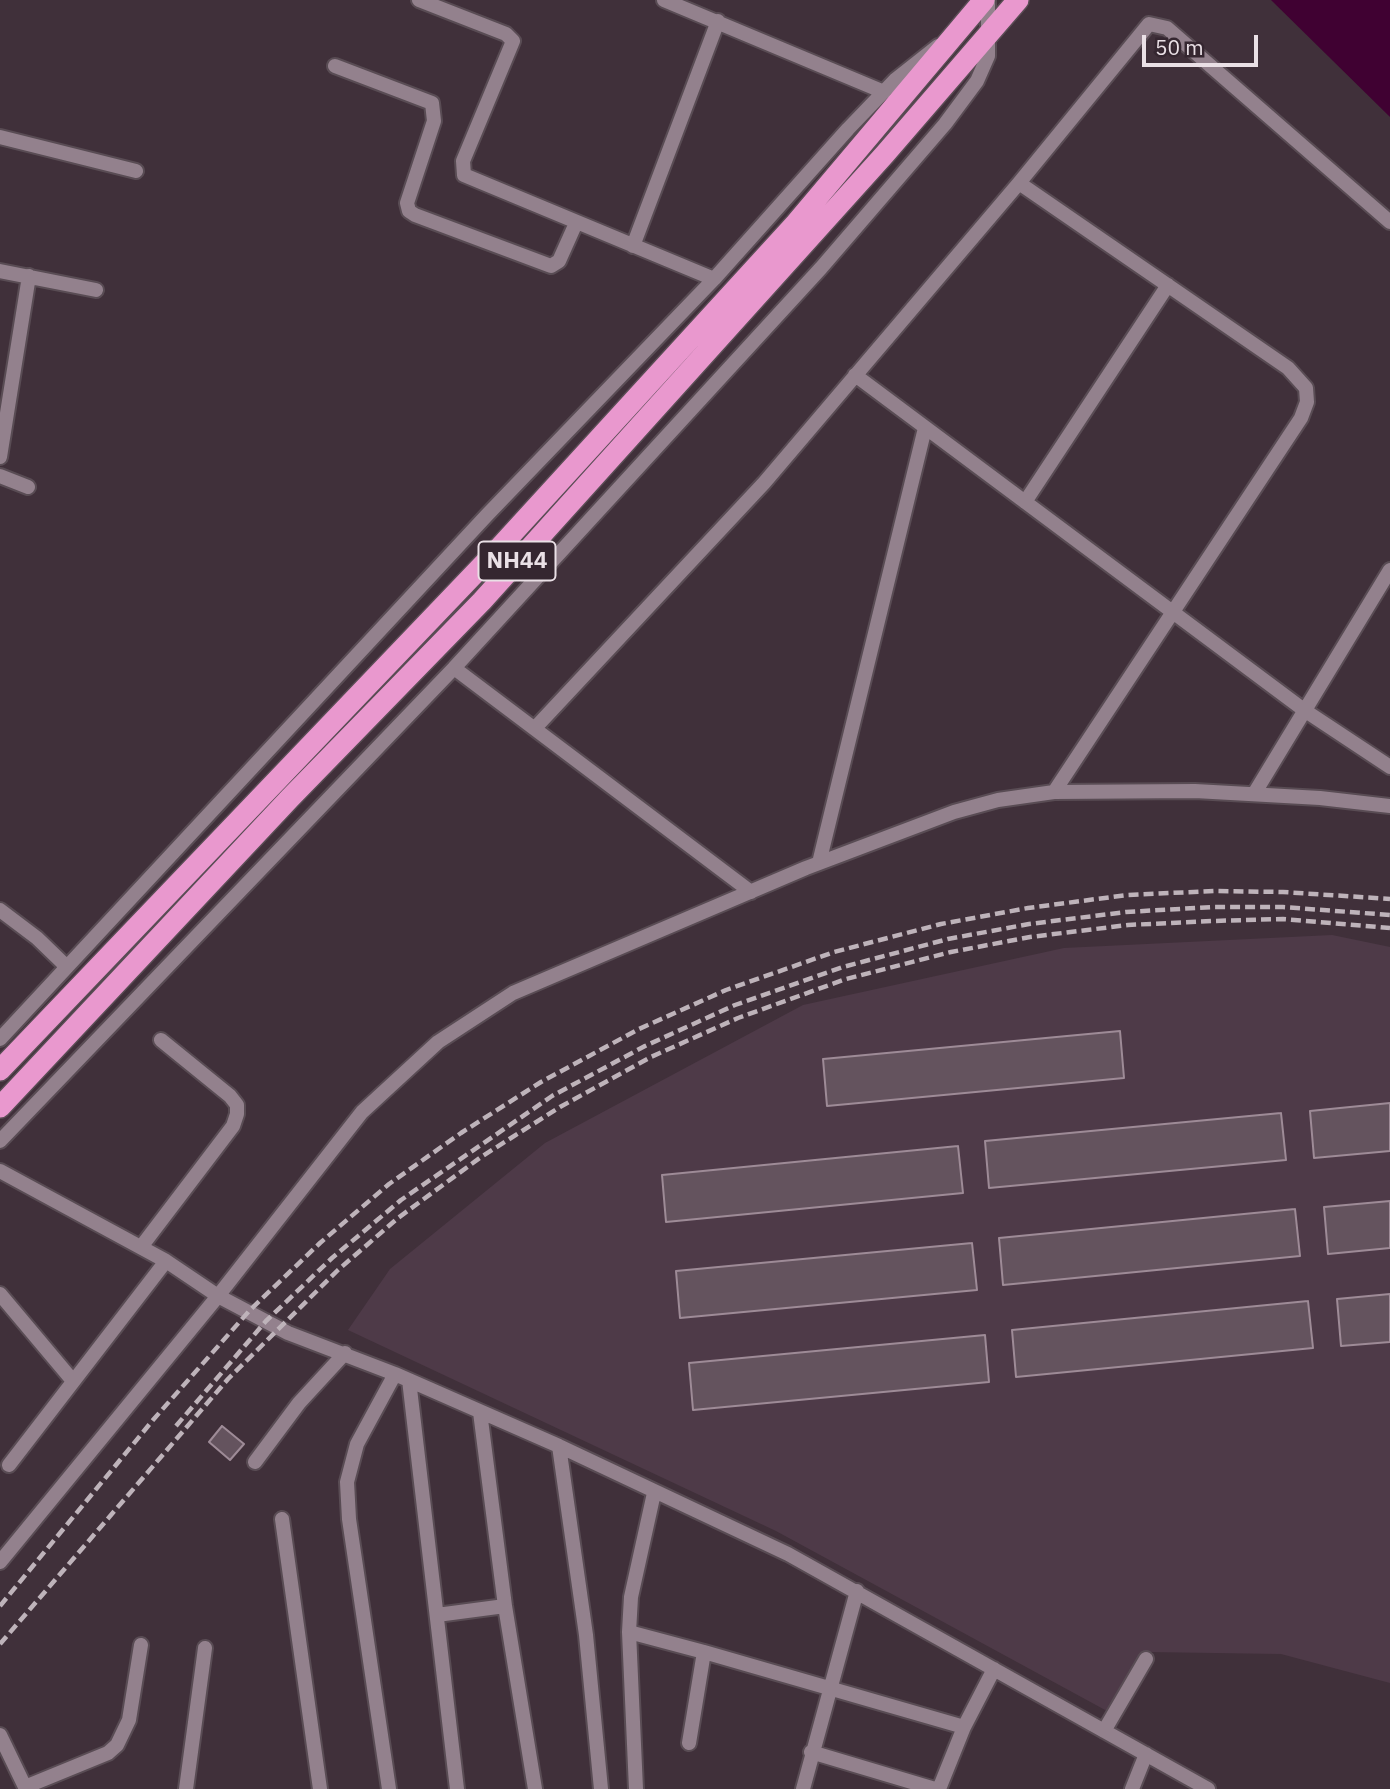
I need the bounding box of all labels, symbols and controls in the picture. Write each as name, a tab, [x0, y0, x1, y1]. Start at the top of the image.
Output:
scale bar	[1145, 21, 1260, 65]
text: 50 m	[1155, 33, 1204, 61]
road number: NH44	[478, 541, 556, 580]

